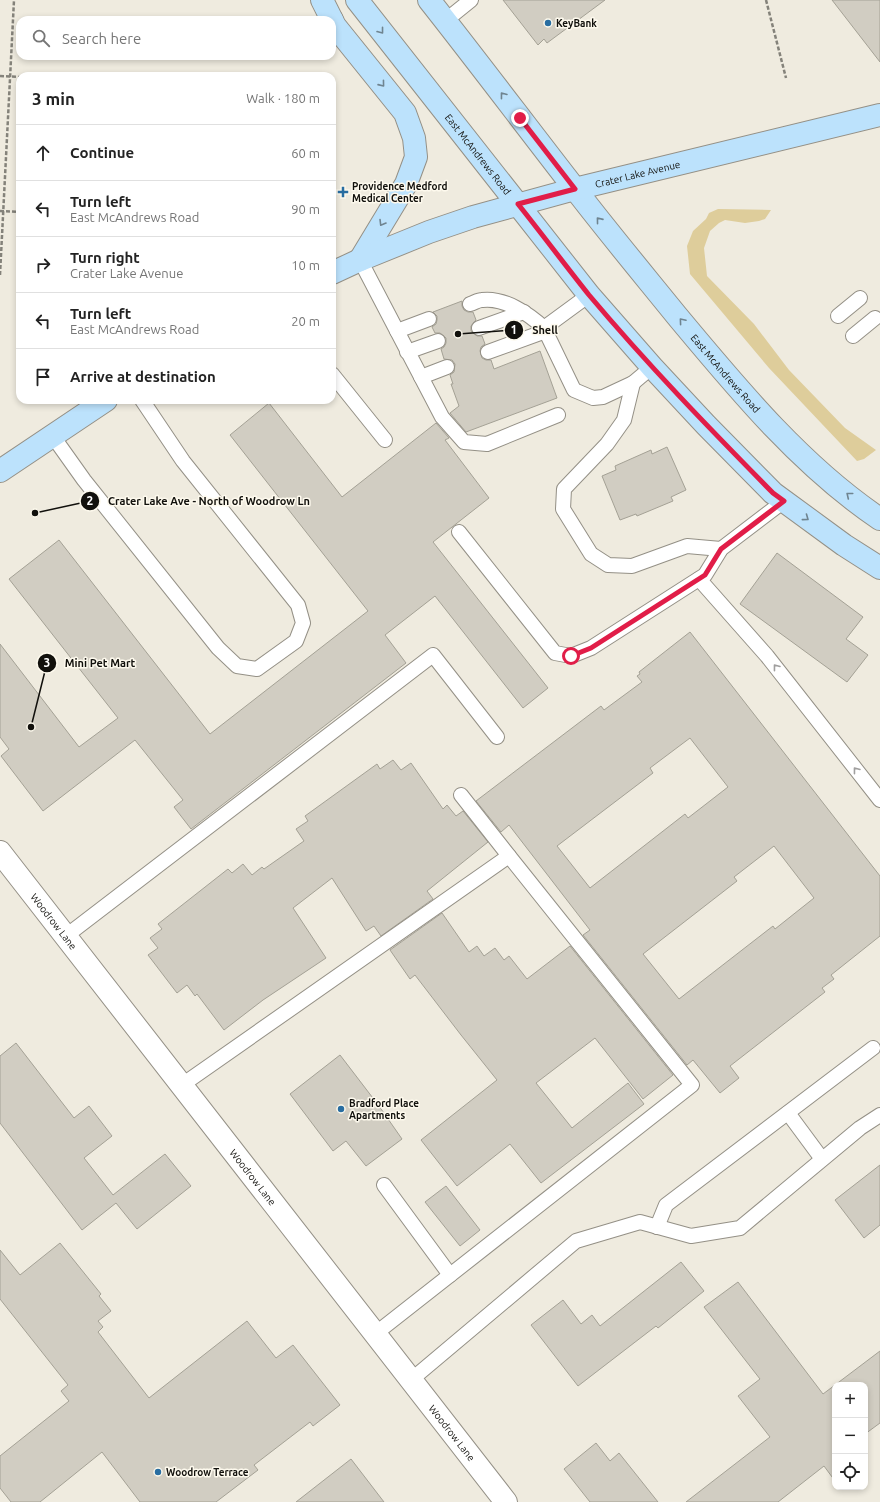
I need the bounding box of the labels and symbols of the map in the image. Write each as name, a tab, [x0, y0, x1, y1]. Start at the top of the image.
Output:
marker: KeyBank	[543, 18, 553, 28]
place label: KeyBank	[556, 18, 597, 29]
one-way arrow	[377, 26, 384, 33]
one-way arrow	[377, 80, 384, 87]
one-way arrow	[500, 93, 507, 100]
route end	[511, 109, 529, 127]
street label: East McAndrews Road	[443, 112, 513, 197]
street label: Crater Lake Avenue	[594, 158, 681, 189]
place label: Providence Medford Medical Center	[352, 181, 448, 204]
marker: Providence Medford Medical Center	[337, 186, 349, 198]
one-way arrow	[597, 218, 604, 225]
one-way arrow	[379, 219, 386, 226]
one-way arrow	[679, 318, 686, 326]
callout: Shell	[504, 319, 566, 342]
text: 1	[511, 323, 517, 336]
text: Shell	[532, 324, 559, 336]
street label: East McAndrews Road	[689, 332, 763, 415]
callout: Crater Lake Ave - North of Woodrow Ln	[80, 490, 319, 513]
one-way arrow	[846, 493, 853, 500]
text: 2	[87, 494, 94, 507]
text: Crater Lake Ave - North of Woodrow Ln	[108, 495, 310, 507]
one-way arrow	[802, 513, 809, 520]
route start	[562, 647, 580, 665]
callout: Mini Pet Mart	[37, 651, 143, 674]
text: 3	[44, 656, 50, 669]
text: Mini Pet Mart	[65, 657, 135, 669]
one-way arrow	[773, 665, 780, 672]
one-way arrow	[854, 767, 861, 774]
street label: Woodrow Lane	[29, 891, 79, 952]
place label: Bradford Place Apartments	[349, 1098, 419, 1121]
marker: Bradford Place Apartments	[336, 1104, 346, 1114]
street label: Woodrow Lane	[228, 1147, 278, 1207]
street label: Woodrow Lane	[427, 1403, 477, 1463]
marker: Woodrow Terrace	[153, 1467, 163, 1477]
place label: Woodrow Terrace	[166, 1467, 249, 1478]

